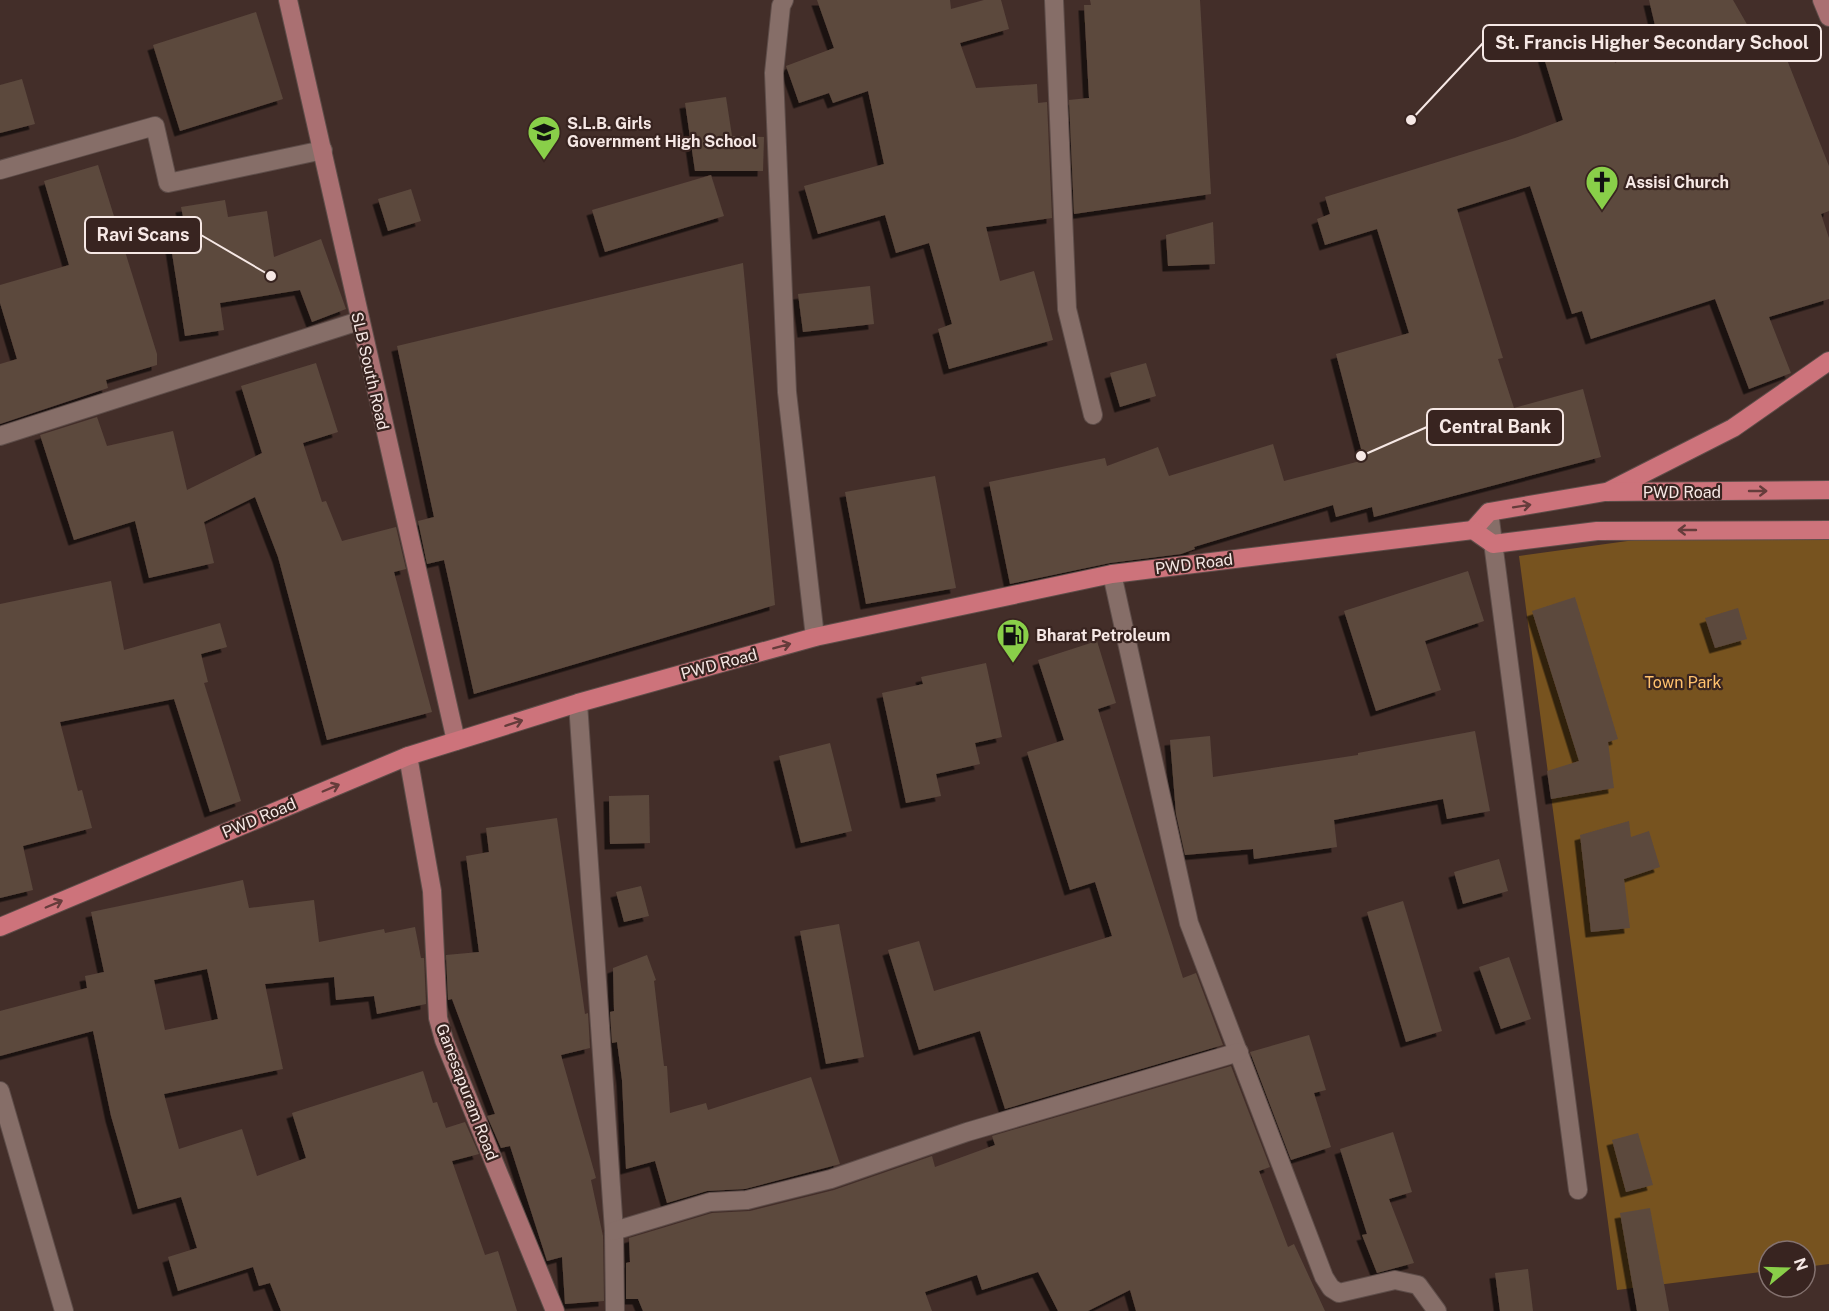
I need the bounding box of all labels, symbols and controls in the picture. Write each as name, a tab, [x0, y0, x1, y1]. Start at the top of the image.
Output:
callout: St. Francis Higher Secondary School	[1483, 25, 1821, 61]
text: St. Francis Higher Secondary School	[1495, 32, 1809, 53]
school or university icon: S.L.B. Girls Government High School	[526, 114, 562, 161]
place label: S.L.B. Girls Government High School	[567, 114, 757, 151]
church icon: Assisi Church	[1584, 164, 1620, 211]
place label: Assisi Church	[1625, 173, 1729, 192]
callout: Ravi Scans	[85, 217, 201, 253]
text: Ravi Scans	[97, 224, 189, 245]
street label: SLB South Road	[347, 310, 393, 432]
callout: Central Bank	[1427, 409, 1563, 445]
text: Central Bank	[1439, 416, 1552, 437]
street label: PWD Road	[1643, 483, 1721, 502]
one-way arrow	[1748, 485, 1768, 497]
one-way arrow	[1512, 500, 1532, 511]
one-way arrow	[1677, 524, 1697, 536]
street label: PWD Road	[1154, 550, 1234, 578]
fuel station icon: Bharat Petroleum	[995, 617, 1031, 664]
place label: Bharat Petroleum	[1036, 626, 1170, 645]
one-way arrow	[772, 640, 791, 651]
street label: PWD Road	[679, 645, 759, 683]
park label: Town Park	[1644, 673, 1722, 692]
one-way arrow	[504, 717, 523, 728]
one-way arrow	[321, 782, 339, 793]
street label: PWD Road	[219, 794, 299, 842]
one-way arrow	[44, 898, 63, 909]
street label: Ganesapuram Road	[432, 1021, 502, 1163]
north arrow	[1757, 1239, 1817, 1299]
text: N	[1790, 1255, 1812, 1273]

